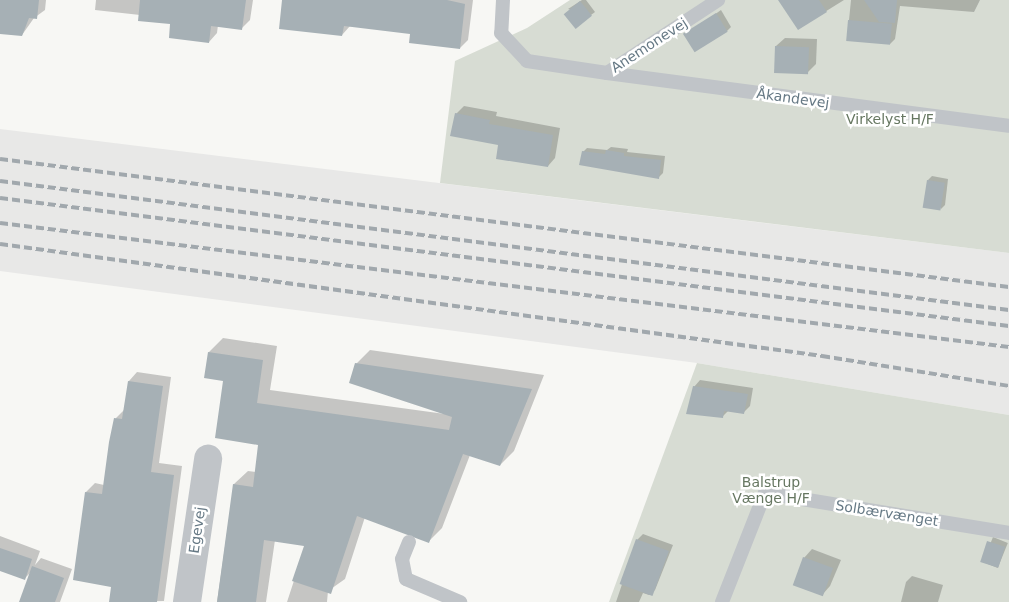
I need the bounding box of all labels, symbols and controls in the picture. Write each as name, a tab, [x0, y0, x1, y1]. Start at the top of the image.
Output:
street label: Anemonevej	[608, 14, 690, 76]
street label: Åkandevej	[756, 85, 830, 111]
park label: Virkelyst H/F	[846, 111, 934, 127]
park label: Balstrup Vænge H/F	[732, 474, 810, 507]
street label: Solbærvænget	[835, 497, 939, 529]
street label: Egevej	[185, 505, 209, 555]

